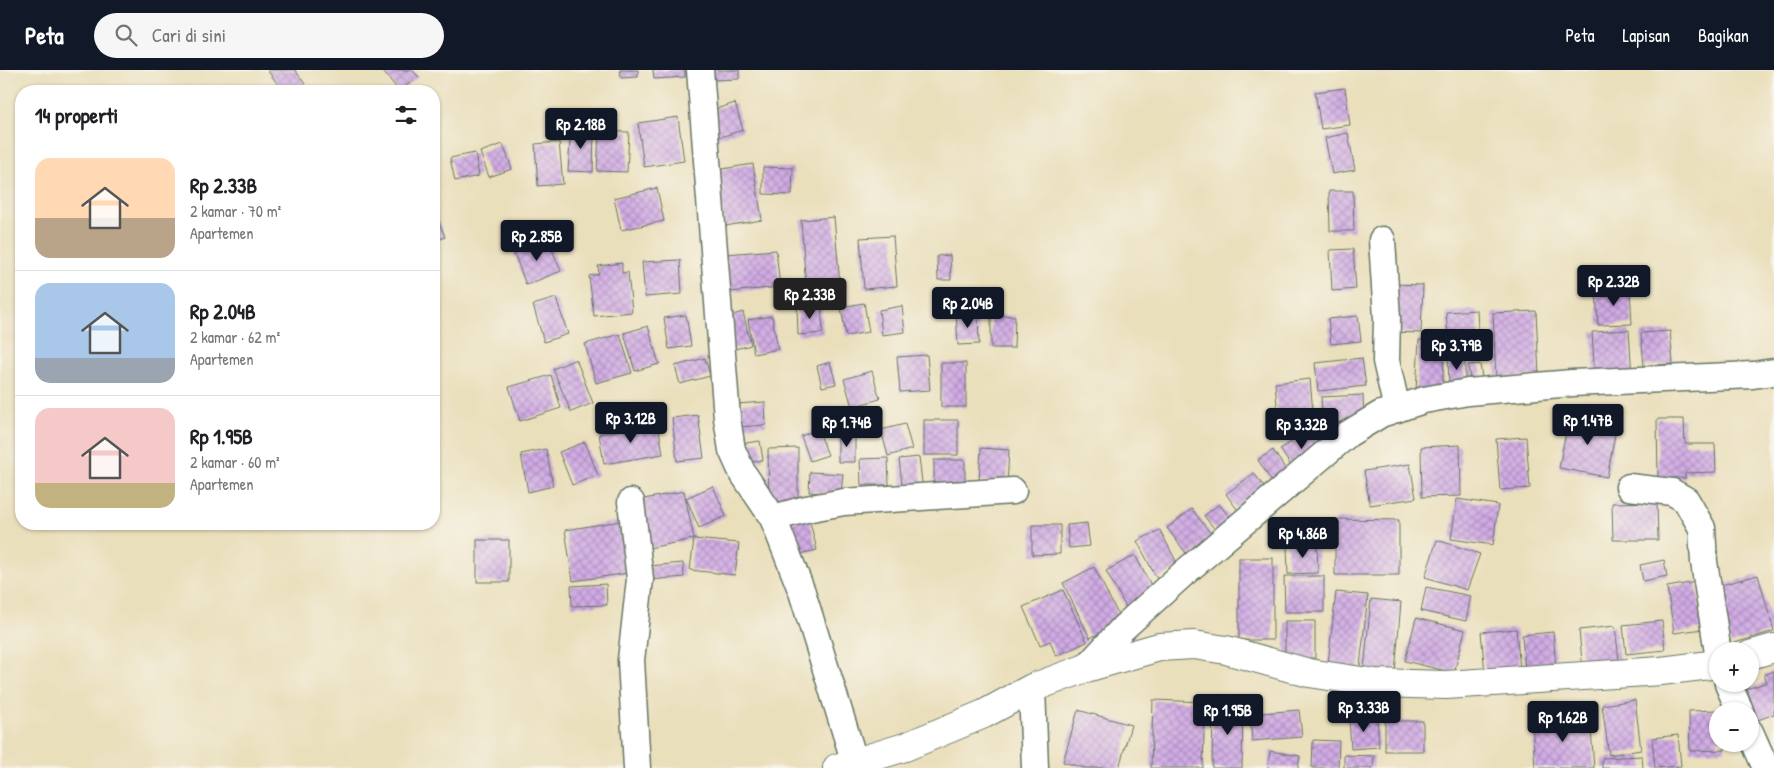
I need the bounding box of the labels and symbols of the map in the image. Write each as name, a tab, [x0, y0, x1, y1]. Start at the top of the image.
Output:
pin: Rp 2.18B	[529, 108, 633, 150]
pin: Rp 2.85B	[485, 220, 589, 262]
pin: Rp 2.32B	[1562, 264, 1666, 307]
pin: Rp 2.33B	[758, 278, 862, 320]
pin: Rp 2.04B	[916, 286, 1020, 329]
pin: Rp 3.79B	[1405, 328, 1509, 371]
pin: Rp 3.12B	[579, 402, 683, 444]
pin: Rp 1.47B	[1536, 404, 1640, 446]
pin: Rp 1.74B	[795, 406, 899, 448]
pin: Rp 3.32B	[1250, 408, 1354, 450]
pin: Rp 4.86B	[1251, 516, 1355, 559]
pin: Rp 3.33B	[1312, 690, 1416, 733]
pin: Rp 1.95B	[1176, 694, 1280, 736]
pin: Rp 1.62B	[1511, 700, 1615, 743]

